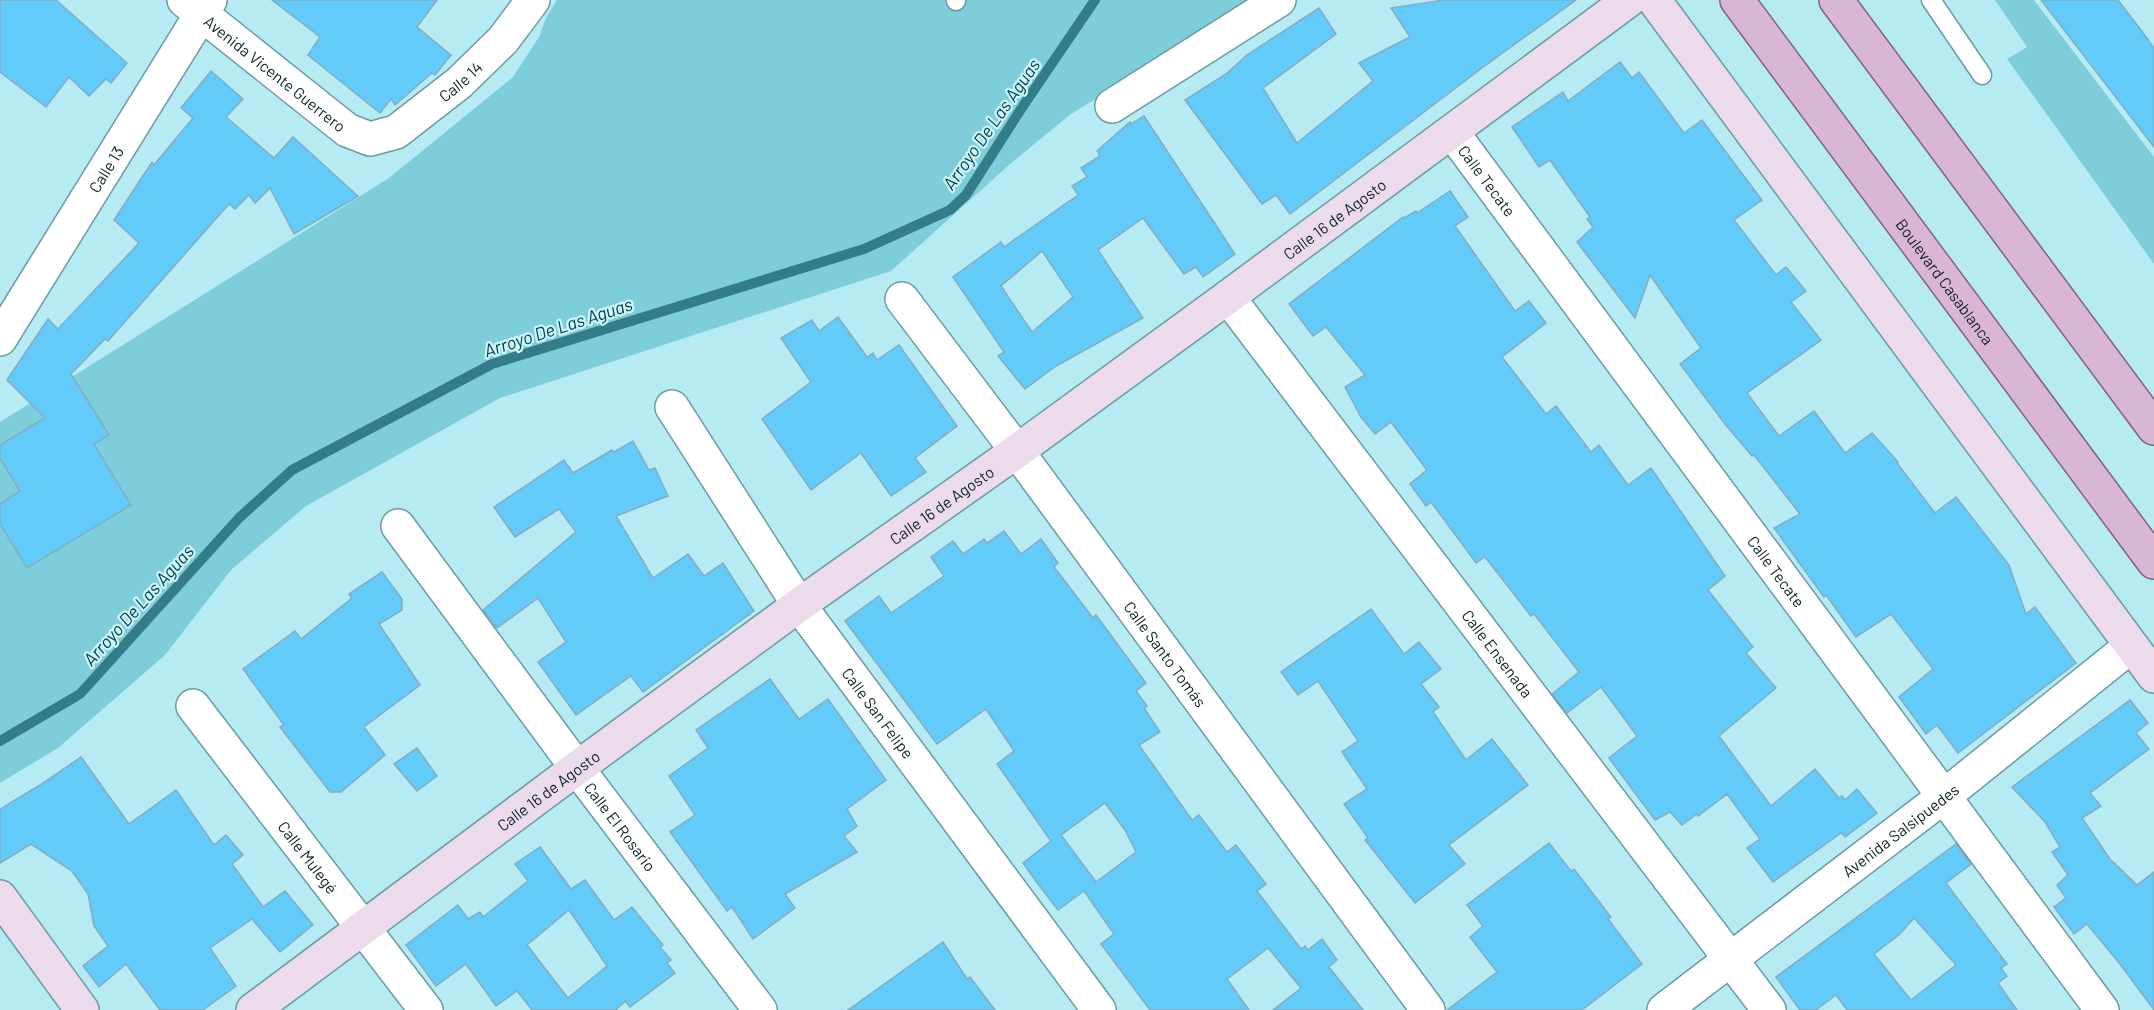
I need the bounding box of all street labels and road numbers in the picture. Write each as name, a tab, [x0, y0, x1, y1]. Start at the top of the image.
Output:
street label: Avenida Vicente Guerrero	[201, 11, 350, 135]
street label: Calle 14	[435, 57, 485, 105]
street label: Calle Tecate	[1455, 141, 1520, 220]
street label: Calle 13	[84, 142, 127, 196]
street label: Calle 16 de Agosto	[1279, 174, 1389, 263]
street label: Boulevard Casablanca	[1893, 214, 1998, 348]
street label: Calle 16 de Agosto	[885, 461, 997, 548]
street label: Calle Tecate	[1744, 531, 1810, 610]
street label: Calle Santo Tomás	[1121, 597, 1211, 710]
street label: Calle Ensenada	[1459, 605, 1538, 701]
street label: Calle San Felipe	[839, 663, 918, 762]
street label: Calle 16 de Agosto	[493, 745, 603, 834]
street label: Calle El Rosario	[581, 778, 661, 874]
street label: Avenida Salsipuedes	[1838, 779, 1962, 880]
street label: Calle Mulegé	[275, 817, 342, 897]

